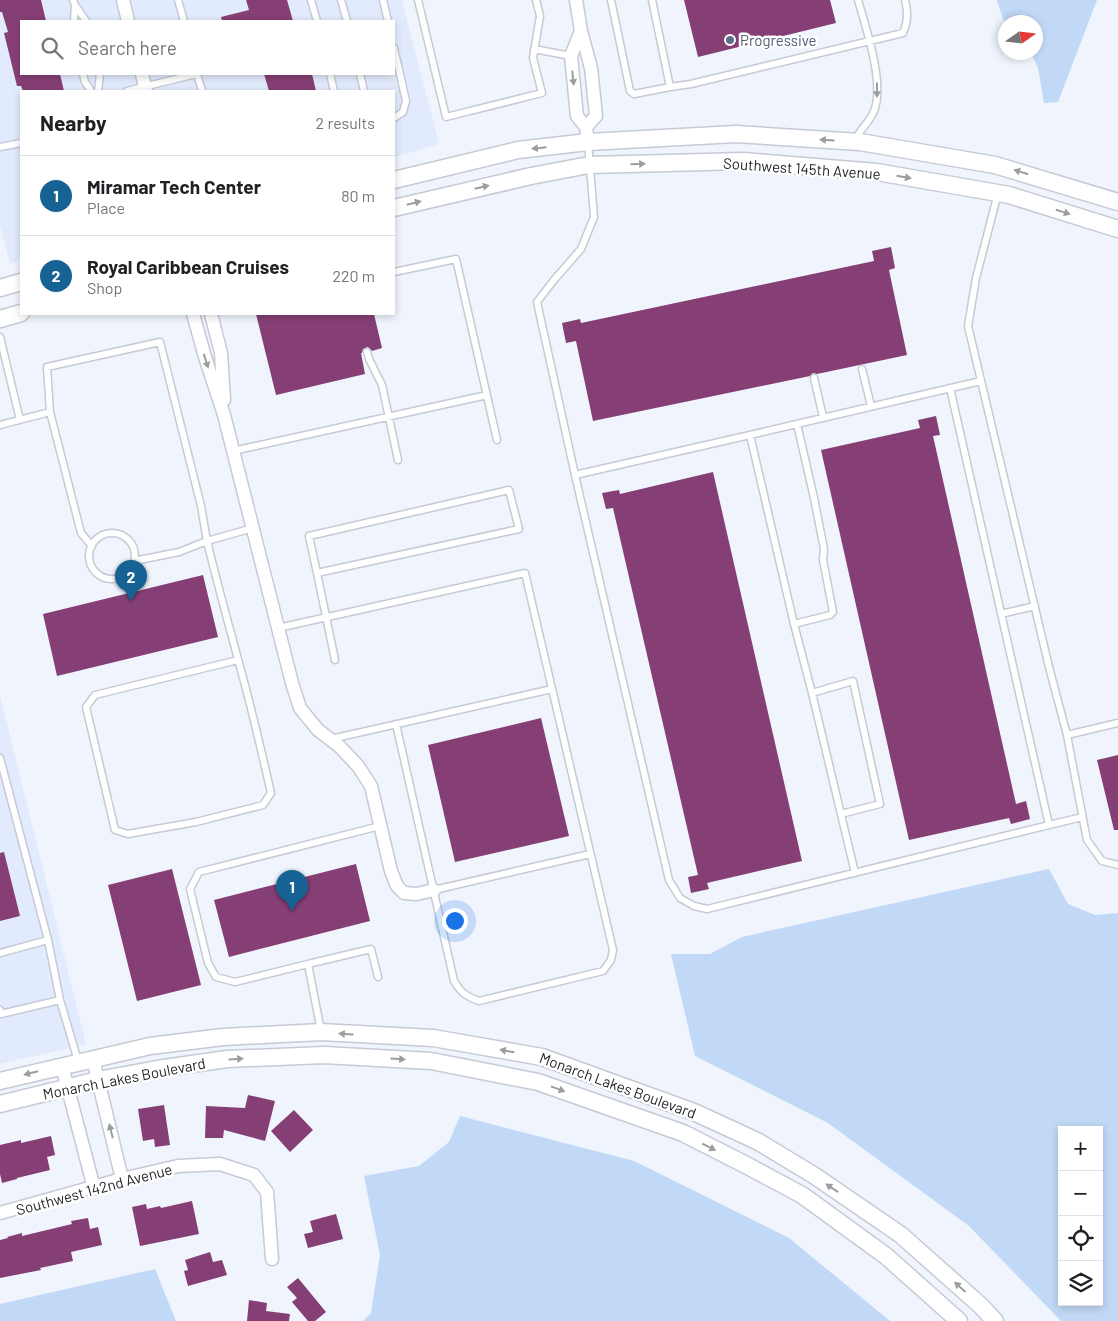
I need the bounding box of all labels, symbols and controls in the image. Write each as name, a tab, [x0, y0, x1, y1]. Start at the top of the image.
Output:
north arrow	[998, 15, 1043, 60]
search box	[20, 20, 395, 75]
place label: Progressive	[740, 31, 817, 49]
icon: search	[38, 34, 66, 62]
marker: Progressive	[724, 34, 736, 46]
text: Search here	[78, 36, 177, 59]
one-way arrow	[569, 70, 577, 86]
one-way arrow	[873, 82, 881, 98]
text: Nearby	[40, 110, 106, 135]
text: 2 results	[316, 113, 375, 132]
one-way arrow	[819, 135, 835, 143]
one-way arrow	[531, 144, 547, 152]
street label: Southwest 145th Avenue	[723, 154, 881, 182]
one-way arrow	[630, 160, 646, 168]
one-way arrow	[1014, 168, 1029, 176]
one-way arrow	[897, 173, 913, 181]
text: Miramar Tech Center	[87, 175, 261, 198]
one-way arrow	[475, 183, 490, 191]
text: 1	[53, 186, 59, 205]
text: 80 m	[341, 186, 375, 205]
text: Place	[87, 198, 125, 217]
one-way arrow	[407, 199, 422, 207]
one-way arrow	[1055, 209, 1070, 216]
text: Royal Caribbean Cruises	[87, 255, 289, 278]
text: 2	[52, 266, 60, 285]
text: 220 m	[332, 266, 375, 285]
text: Shop	[87, 278, 122, 297]
one-way arrow	[203, 353, 210, 368]
pin: 2	[115, 560, 147, 601]
pin: 1	[276, 870, 308, 911]
your location	[442, 908, 468, 934]
one-way arrow	[337, 1029, 353, 1037]
one-way arrow	[499, 1046, 515, 1054]
street label: Monarch Lakes Boulevard	[537, 1048, 699, 1122]
street label: Monarch Lakes Boulevard	[41, 1053, 207, 1103]
one-way arrow	[228, 1054, 244, 1062]
one-way arrow	[391, 1056, 407, 1064]
one-way arrow	[24, 1070, 39, 1078]
one-way arrow	[550, 1086, 565, 1093]
one-way arrow	[107, 1124, 115, 1139]
map controls	[1058, 1126, 1103, 1306]
button: +	[1058, 1126, 1103, 1171]
one-way arrow	[702, 1143, 717, 1151]
street label: Southwest 142nd Avenue	[14, 1159, 174, 1219]
button: −	[1058, 1171, 1103, 1216]
one-way arrow	[825, 1183, 839, 1193]
button: locate	[1058, 1216, 1103, 1261]
button: layers	[1058, 1261, 1103, 1306]
one-way arrow	[953, 1282, 966, 1293]

